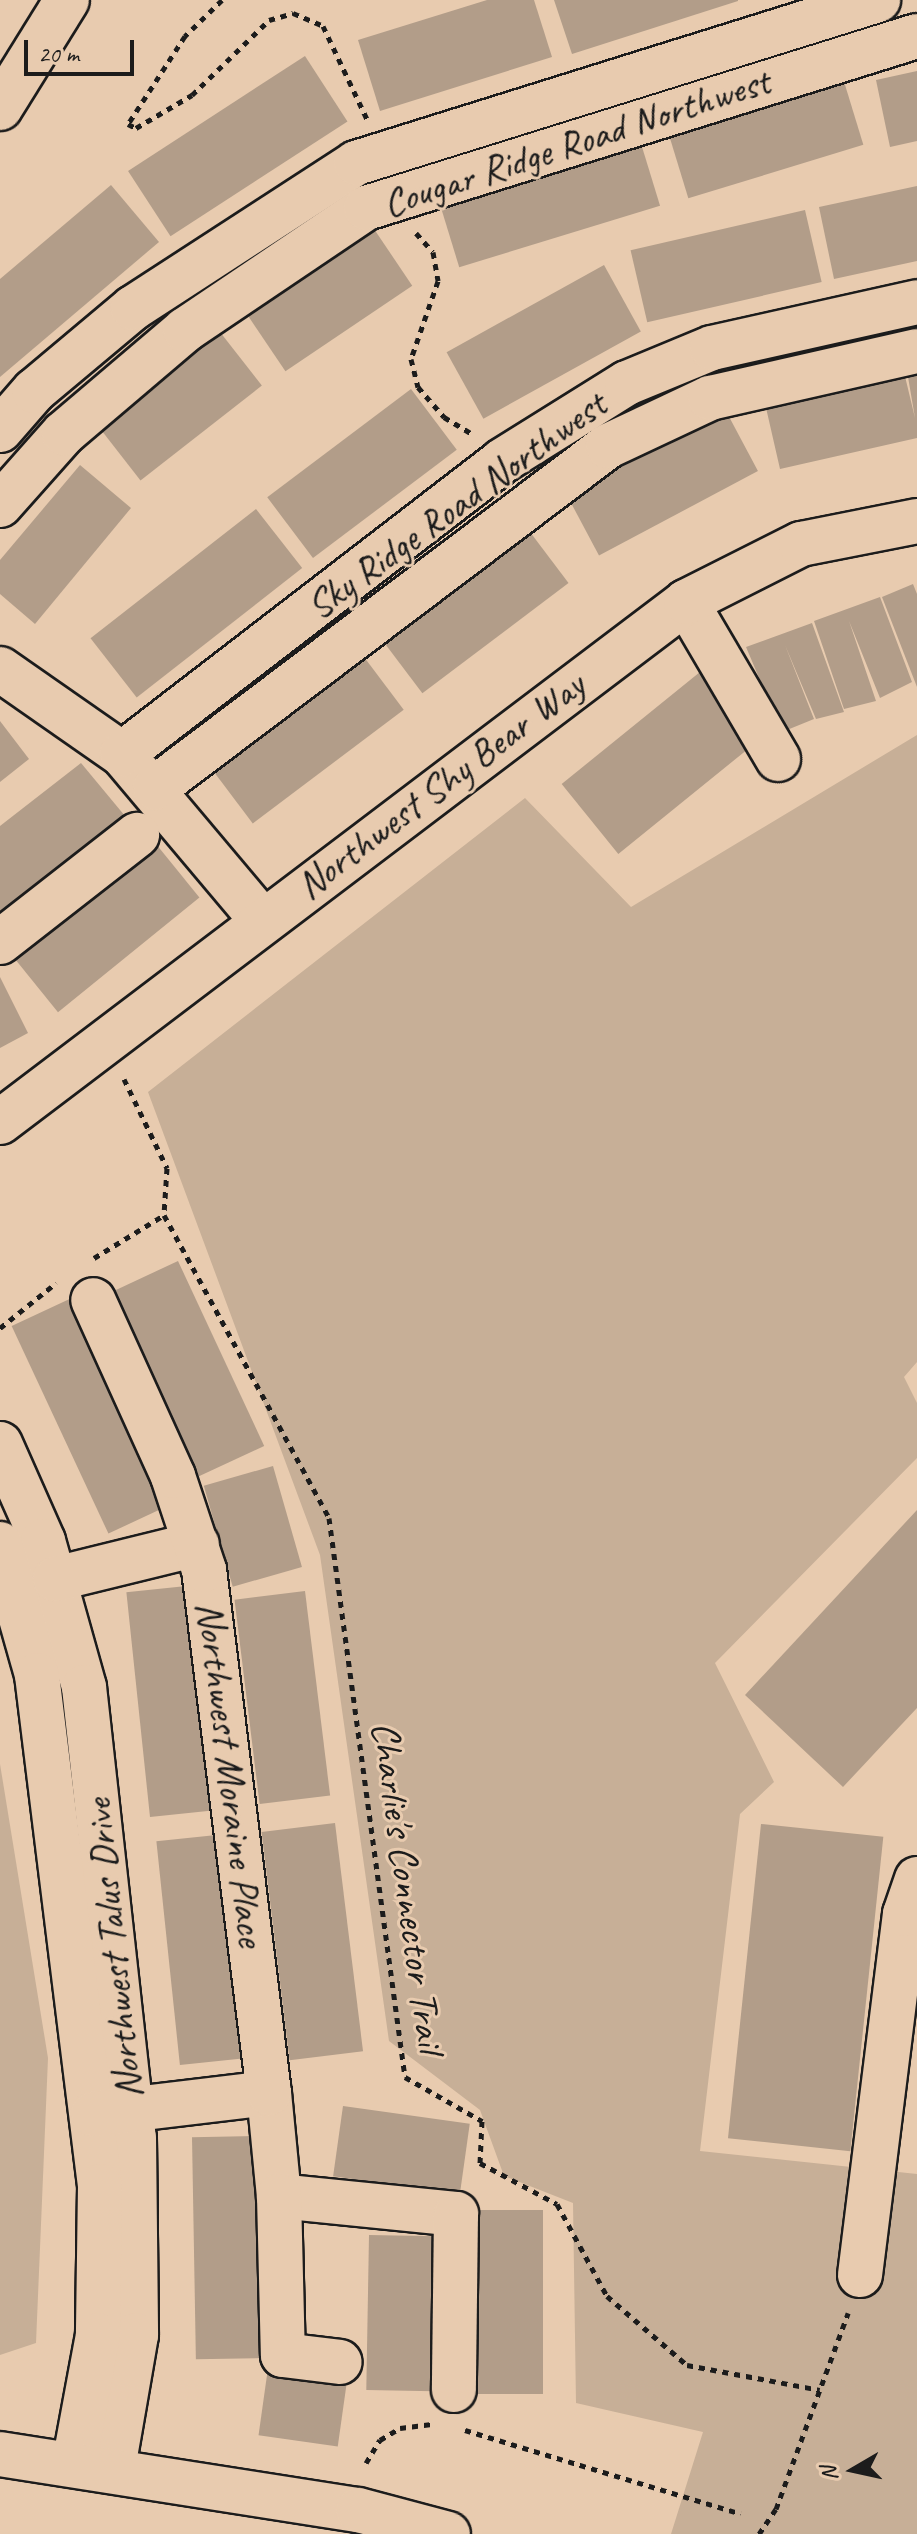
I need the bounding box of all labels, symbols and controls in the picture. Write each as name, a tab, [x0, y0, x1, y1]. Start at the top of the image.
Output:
scale bar	[28, 24, 138, 74]
text: 20 m	[38, 39, 79, 69]
street label: Cougar Ridge Road Northwest	[376, 57, 776, 227]
street label: Sky Ridge Road Northwest	[296, 380, 616, 630]
street label: Northwest Shy Bear Way	[286, 661, 594, 909]
street label: Northwest Moraine Place	[186, 1599, 276, 1949]
street label: Charlie's Connector Trail	[361, 1718, 455, 2056]
street label: Northwest Talus Drive	[73, 1796, 153, 2102]
north arrow	[813, 2430, 893, 2510]
text: N	[814, 2465, 844, 2483]

